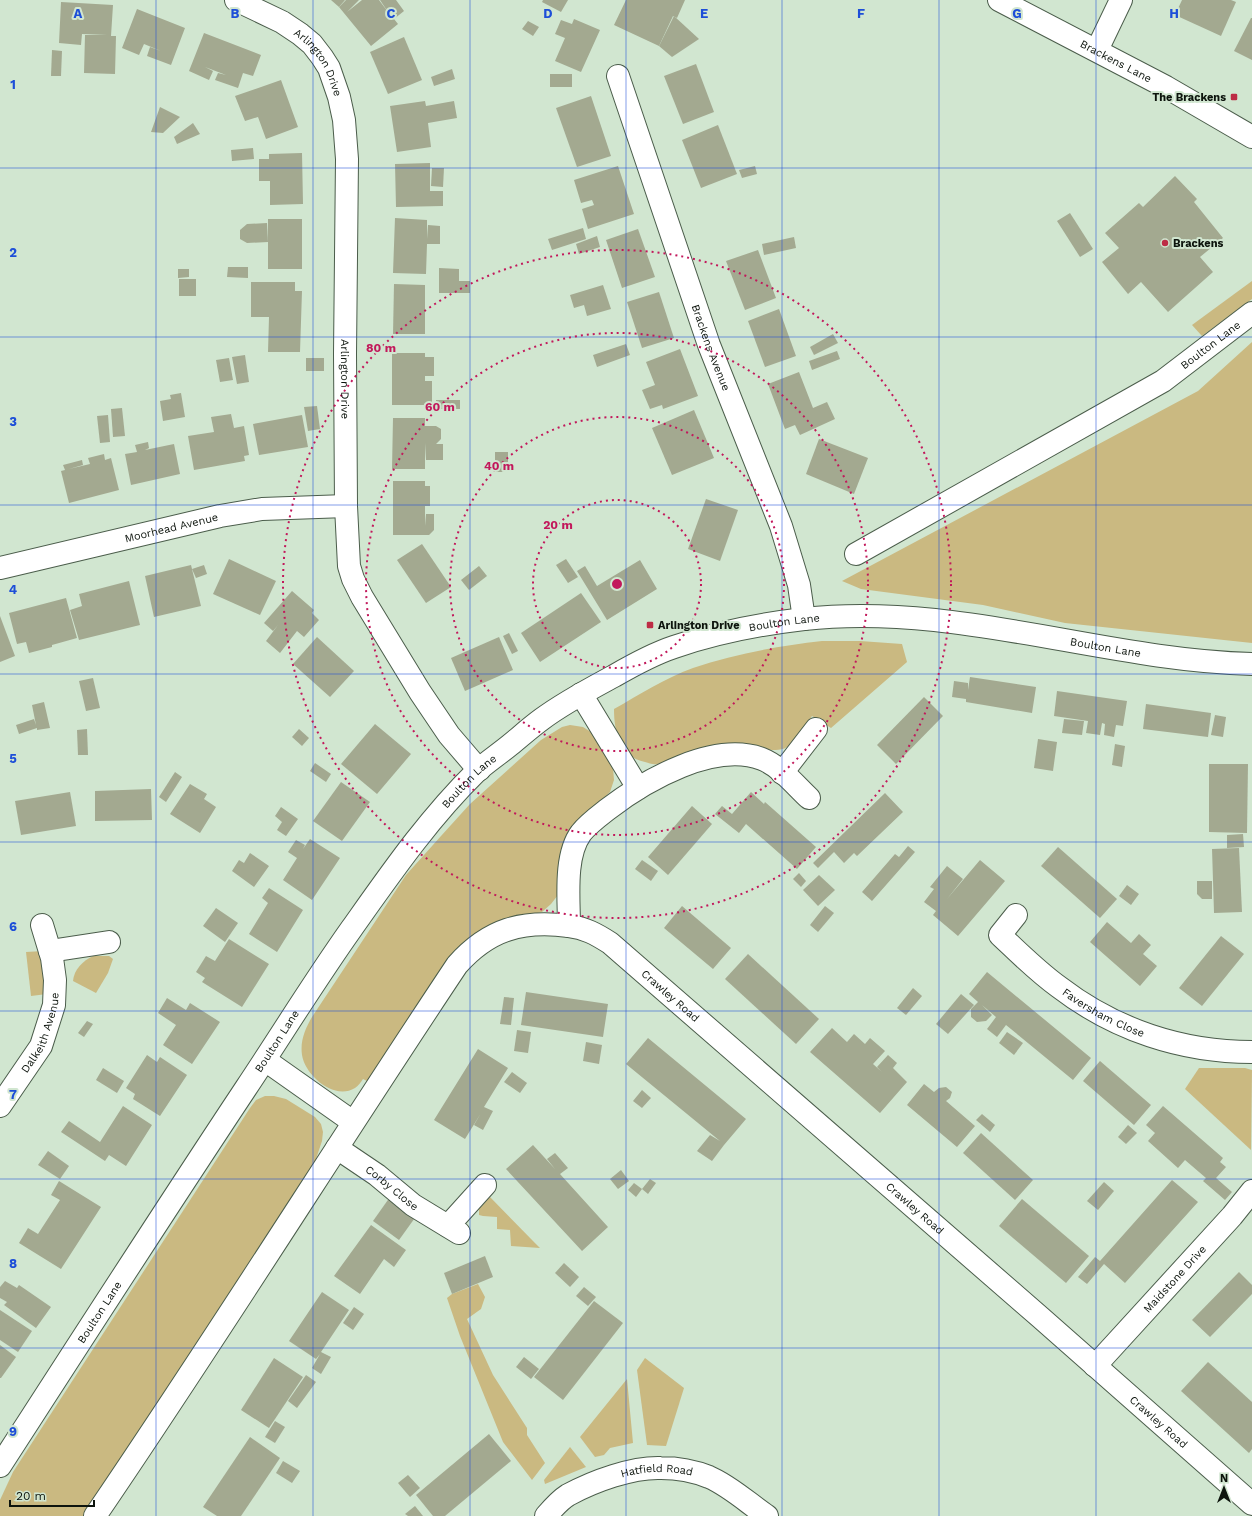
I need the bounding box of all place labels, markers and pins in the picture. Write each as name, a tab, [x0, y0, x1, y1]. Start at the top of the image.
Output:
place label: The Brackens	[1152, 91, 1226, 104]
marker: The Brackens	[1229, 92, 1239, 102]
place label: Brackens	[1173, 237, 1223, 250]
marker: Brackens	[1160, 238, 1170, 248]
centre of rings	[610, 577, 624, 591]
place label: Arlington Drive	[658, 619, 740, 632]
marker: Arlington Drive	[645, 620, 655, 630]

